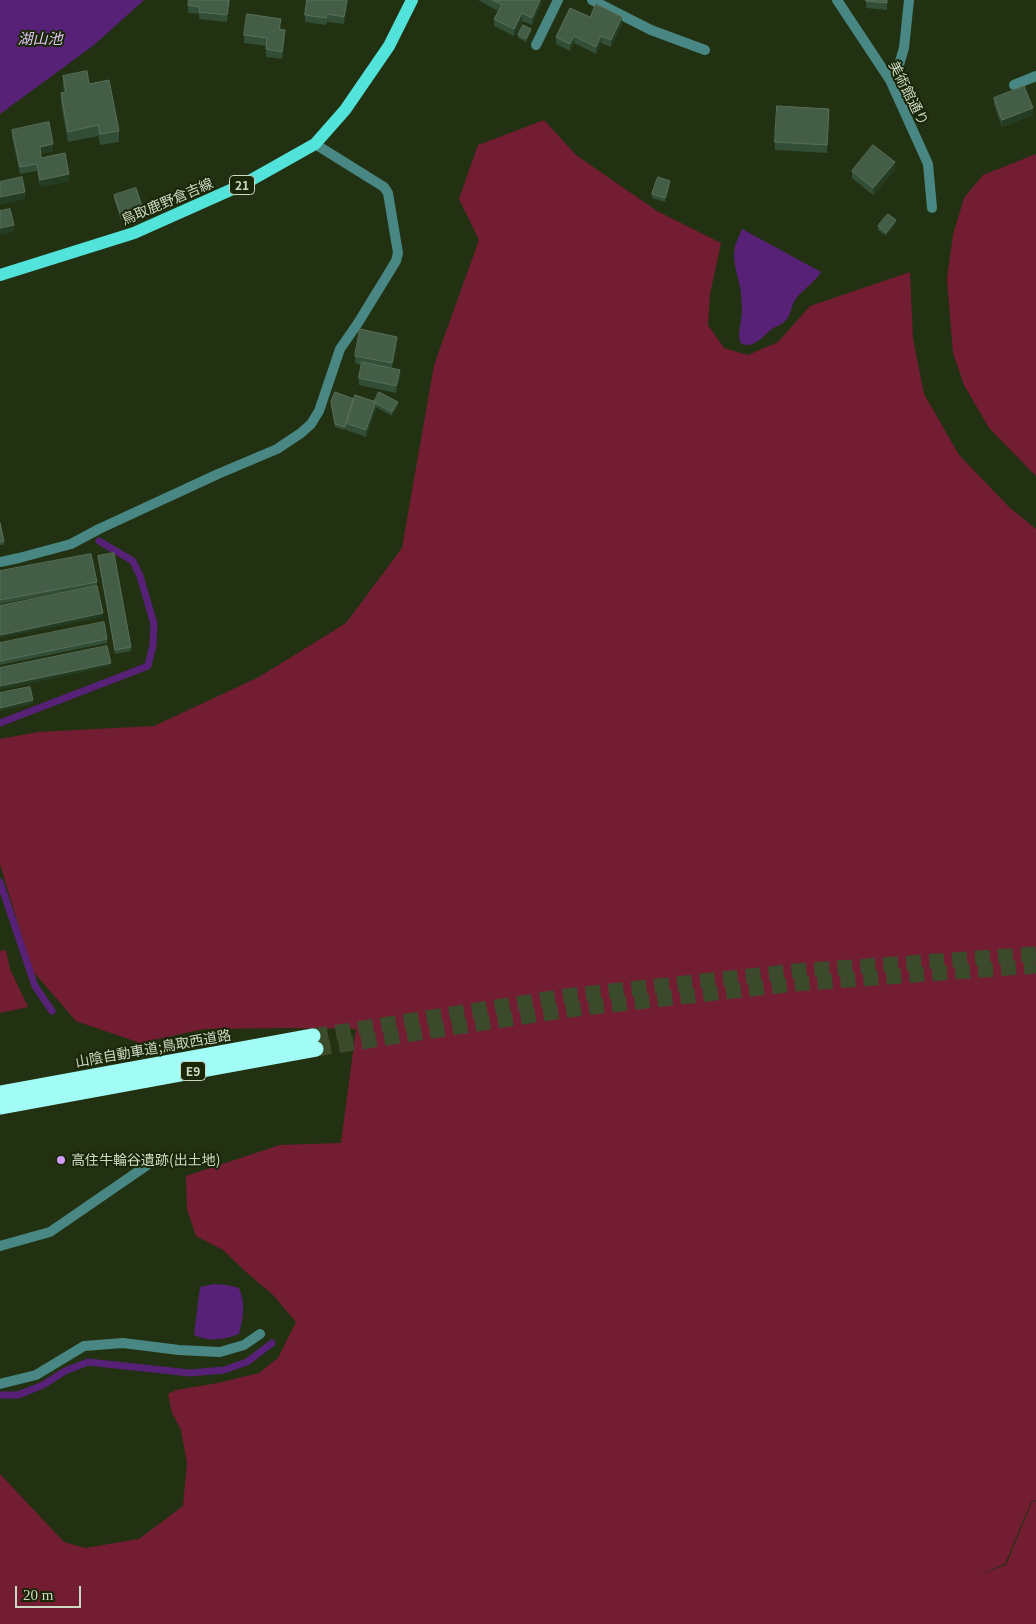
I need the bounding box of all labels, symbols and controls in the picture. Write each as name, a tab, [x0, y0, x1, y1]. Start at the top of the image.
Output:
water label: 湖山池	[18, 29, 62, 47]
street label: 美術館通り	[886, 58, 932, 128]
street label: 鳥取鹿野倉吉線	[119, 174, 215, 228]
road number: 21	[230, 176, 254, 194]
street label: 山陰自動車道;鳥取西道路	[74, 1026, 232, 1070]
road number: E9	[180, 1062, 206, 1080]
place label: 高住牛輪谷遺跡(出土地)	[71, 1152, 220, 1168]
marker: 高住牛輪谷遺跡(出土地)	[55, 1154, 67, 1166]
scale bar	[18, 1576, 84, 1608]
text: 20 m	[23, 1587, 53, 1603]

